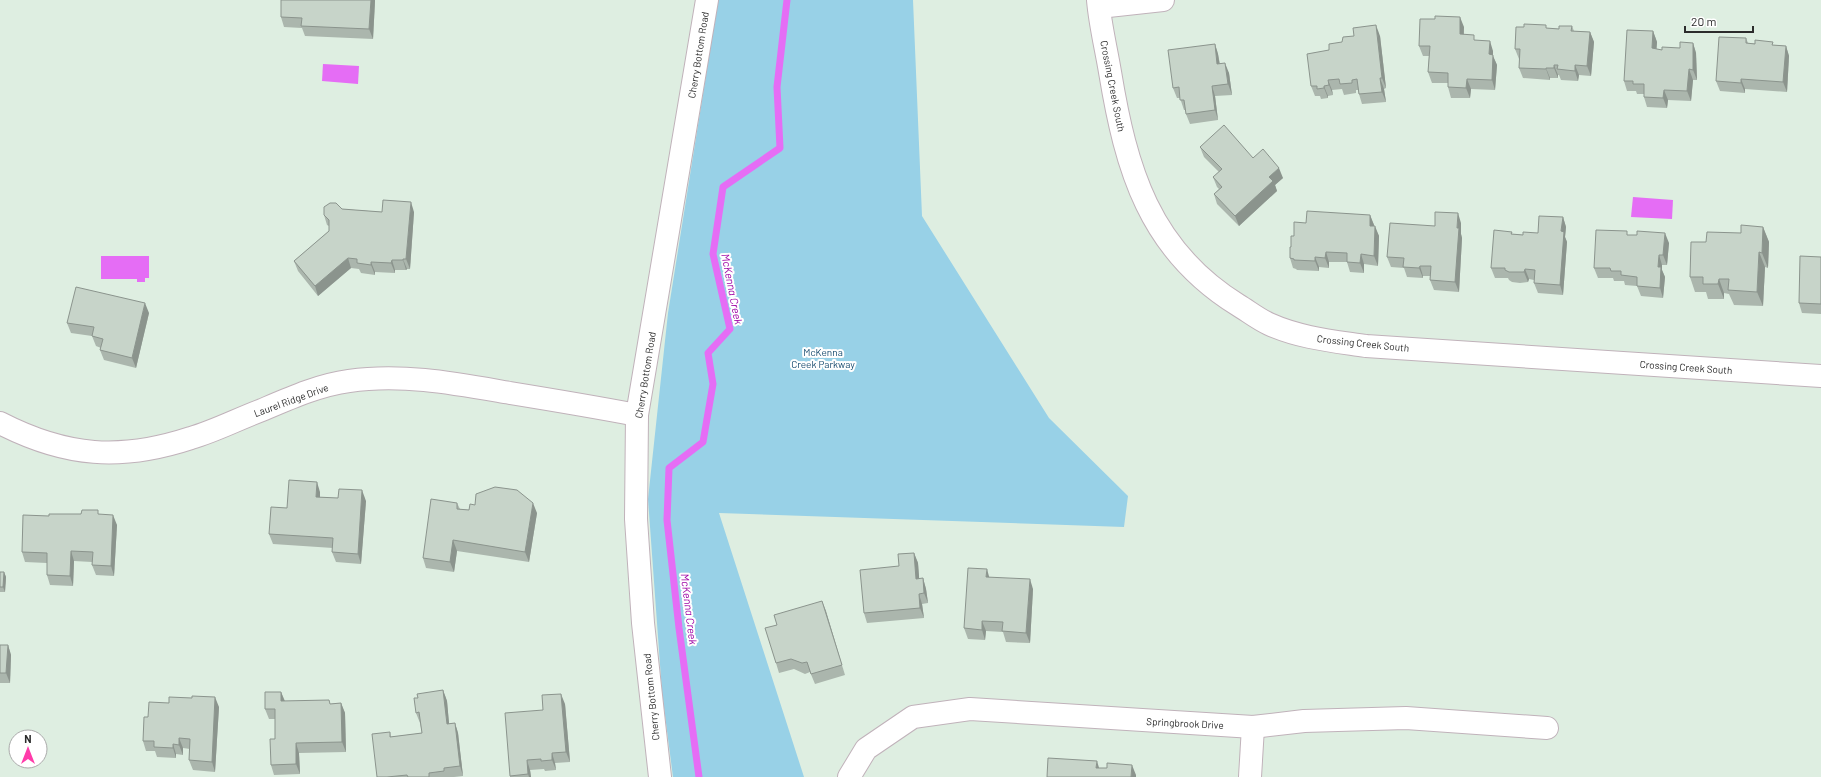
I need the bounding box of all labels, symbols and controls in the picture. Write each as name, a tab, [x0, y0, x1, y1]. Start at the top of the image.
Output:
scale bar	[1685, 8, 1753, 34]
street label: Cherry Bottom Road	[685, 11, 711, 99]
text: 20 m	[1691, 14, 1717, 28]
street label: Crossing Creek South	[1098, 39, 1128, 133]
water label: McKenna Creek	[719, 252, 746, 326]
street label: Cherry Bottom Road	[632, 331, 658, 419]
street label: Crossing Creek South	[1316, 332, 1410, 354]
park label: McKenna Creek Parkway	[791, 346, 855, 370]
street label: Crossing Creek South	[1639, 358, 1733, 376]
street label: Laurel Ridge Drive	[252, 381, 330, 419]
water label: McKenna Creek	[679, 573, 700, 646]
street label: Cherry Bottom Road	[640, 653, 662, 741]
street label: Springbrook Drive	[1146, 715, 1224, 731]
north arrow	[8, 729, 48, 769]
text: N	[24, 732, 32, 745]

